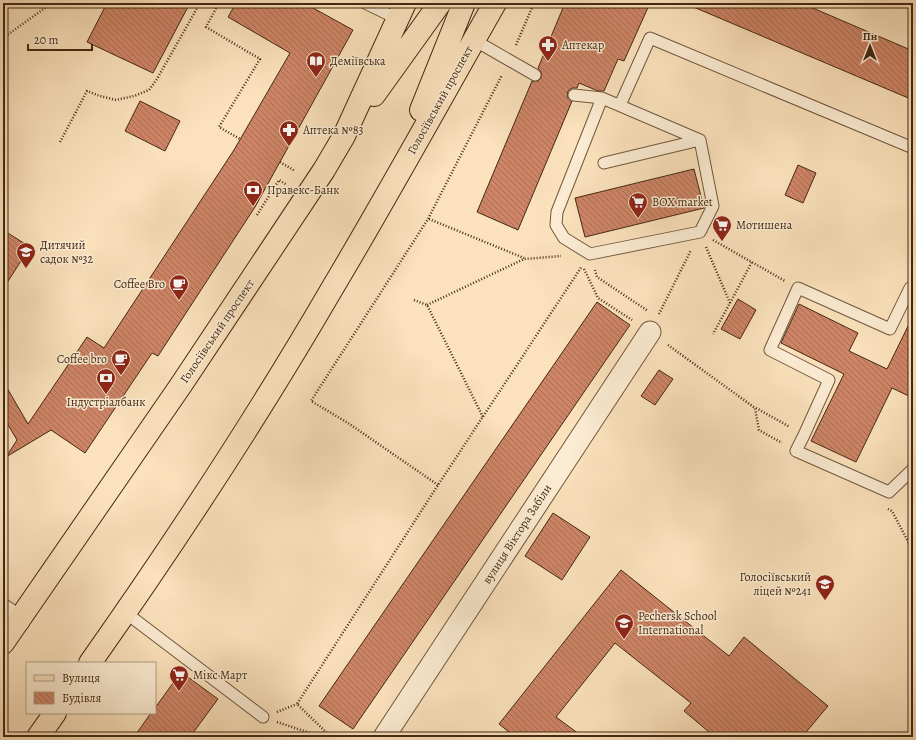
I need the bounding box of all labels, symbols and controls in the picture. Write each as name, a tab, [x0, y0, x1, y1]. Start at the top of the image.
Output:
scale bar	[28, 26, 92, 52]
north arrow	[850, 26, 890, 66]
text: Пн	[863, 29, 878, 44]
text: 20 m	[34, 32, 58, 48]
pharmacy icon: Аптекар	[537, 34, 559, 62]
place label: Аптекар	[561, 37, 604, 53]
street label: Голосіївський проспект	[403, 42, 477, 157]
library icon: Деміївська	[305, 50, 327, 78]
place label: Деміївська	[330, 53, 386, 69]
pharmacy icon: Аптека №83	[278, 119, 300, 147]
place label: Аптека №83	[302, 122, 364, 138]
bank icon: Правекс-Банк	[242, 179, 264, 207]
place label: Правекс-Банк	[267, 182, 340, 198]
supermarket icon: BOX market	[627, 191, 649, 219]
place label: BOX market	[652, 194, 713, 210]
supermarket icon: Мотишена	[711, 214, 733, 242]
place label: Мотишена	[736, 217, 793, 233]
place label: Дитячий садок №32	[40, 237, 94, 267]
school or university icon: Дитячий садок №32	[15, 241, 37, 269]
cafe icon: Coffee Bro	[168, 273, 190, 301]
street label: Голосіївський проспект	[176, 275, 258, 386]
place label: Coffee Bro	[114, 276, 165, 292]
cafe icon: Coffee bro	[110, 348, 132, 376]
place label: Coffee bro	[57, 351, 107, 367]
bank icon: Індустріалбанк	[95, 367, 117, 395]
place label: Індустріалбанк	[66, 394, 146, 410]
street label: вулиця Віктора Забіли	[479, 481, 555, 587]
place label: Голосіївський ліцей №241	[739, 569, 811, 599]
school or university icon: Голосіївський ліцей №241	[814, 573, 836, 601]
place label: Pechersk School International	[638, 608, 717, 638]
school or university icon: Pechersk School International	[613, 612, 635, 640]
legend	[26, 662, 156, 714]
supermarket icon: Мікс Март	[168, 664, 190, 692]
place label: Мікс Март	[193, 667, 248, 683]
text: Вулиця	[62, 670, 100, 686]
text: Будівля	[62, 690, 102, 706]

